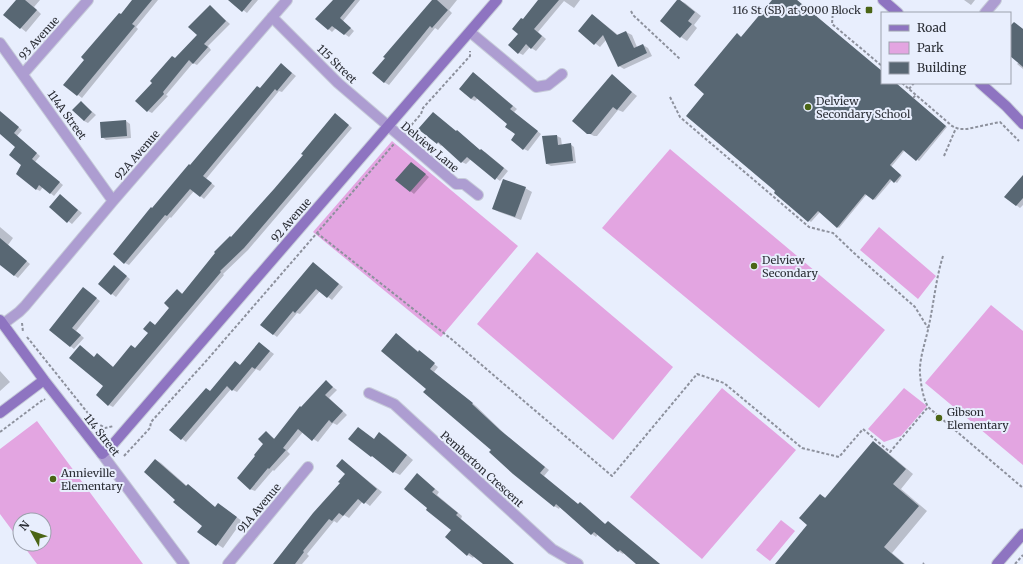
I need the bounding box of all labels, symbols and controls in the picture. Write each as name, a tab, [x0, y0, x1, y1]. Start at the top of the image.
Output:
place label: 116 St (SB) at 9000 Block	[732, 3, 861, 17]
marker: 116 St (SB) at 9000 Block	[864, 5, 874, 15]
legend	[881, 12, 1011, 84]
street label: 93 Avenue	[16, 13, 62, 63]
text: Road	[917, 20, 946, 35]
text: Park	[917, 40, 944, 55]
street label: 115 Street	[314, 42, 360, 87]
text: Building	[917, 60, 967, 75]
street label: 114A Street	[44, 88, 90, 143]
place label: Delview Secondary School	[816, 94, 911, 121]
marker: Delview Secondary School	[803, 102, 813, 112]
street label: Delview Lane	[398, 119, 462, 175]
street label: 92A Avenue	[111, 127, 163, 183]
street label: 92 Avenue	[268, 195, 314, 245]
place label: Delview Secondary	[762, 253, 819, 280]
marker: Delview Secondary	[749, 261, 759, 271]
place label: Gibson Elementary	[947, 405, 1009, 432]
street label: 114 Street	[81, 411, 123, 460]
marker: Gibson Elementary	[934, 413, 944, 423]
street label: Pemberton Crescent	[438, 428, 527, 510]
place label: Annieville Elementary	[60, 466, 123, 493]
marker: Annieville Elementary	[48, 474, 58, 484]
street label: 91A Avenue	[234, 480, 284, 536]
north arrow	[12, 512, 52, 552]
text: N	[16, 518, 33, 533]

